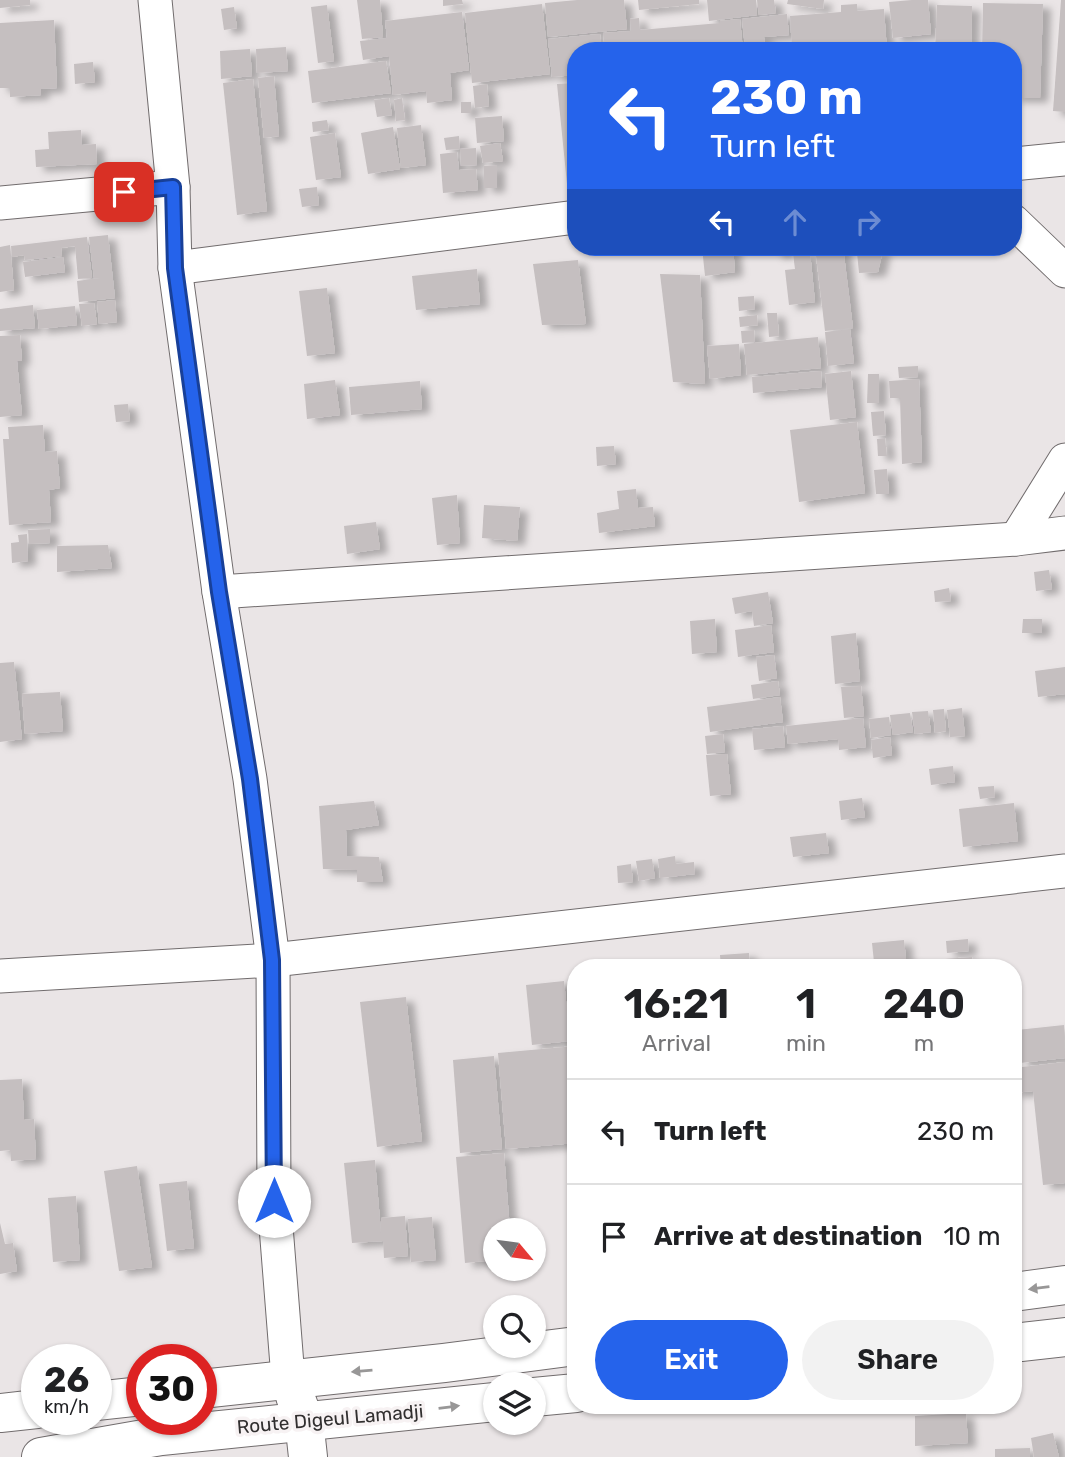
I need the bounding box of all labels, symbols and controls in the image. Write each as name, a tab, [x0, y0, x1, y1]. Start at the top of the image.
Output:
text: 230 m	[710, 68, 863, 126]
icon: left	[595, 70, 686, 161]
text: Turn left	[710, 127, 835, 165]
pin	[94, 162, 154, 222]
icon: arrive	[105, 173, 143, 211]
icon: left	[703, 203, 741, 241]
icon: ahead	[776, 203, 814, 241]
icon: right	[849, 203, 887, 241]
text: 16:21	[624, 979, 729, 1029]
text: 1	[796, 979, 816, 1029]
text: 240	[883, 979, 965, 1029]
text: Arrival	[642, 1029, 711, 1057]
text: min	[786, 1029, 826, 1057]
text: m	[914, 1029, 934, 1057]
icon: left	[595, 1113, 633, 1151]
text: Turn left	[654, 1116, 766, 1147]
text: 230 m	[917, 1116, 994, 1147]
position arrow	[237, 1164, 311, 1238]
north arrow	[483, 1218, 546, 1281]
map controls	[483, 1218, 546, 1435]
icon: arrive	[595, 1218, 633, 1256]
text: Arrive at destination	[654, 1221, 922, 1252]
text: 10 m	[943, 1221, 1001, 1252]
one-way arrow	[1028, 1283, 1050, 1294]
button: search	[483, 1295, 546, 1358]
button: Exit	[595, 1320, 788, 1400]
button: Share	[802, 1320, 994, 1400]
speed limit sign: 30	[126, 1344, 217, 1435]
text: 26	[44, 1359, 89, 1401]
one-way arrow	[351, 1366, 373, 1377]
button: layers	[483, 1372, 546, 1435]
text: km/h	[44, 1396, 89, 1418]
street label: Route Digeul Lamadji	[236, 1399, 424, 1439]
one-way arrow	[438, 1402, 460, 1413]

